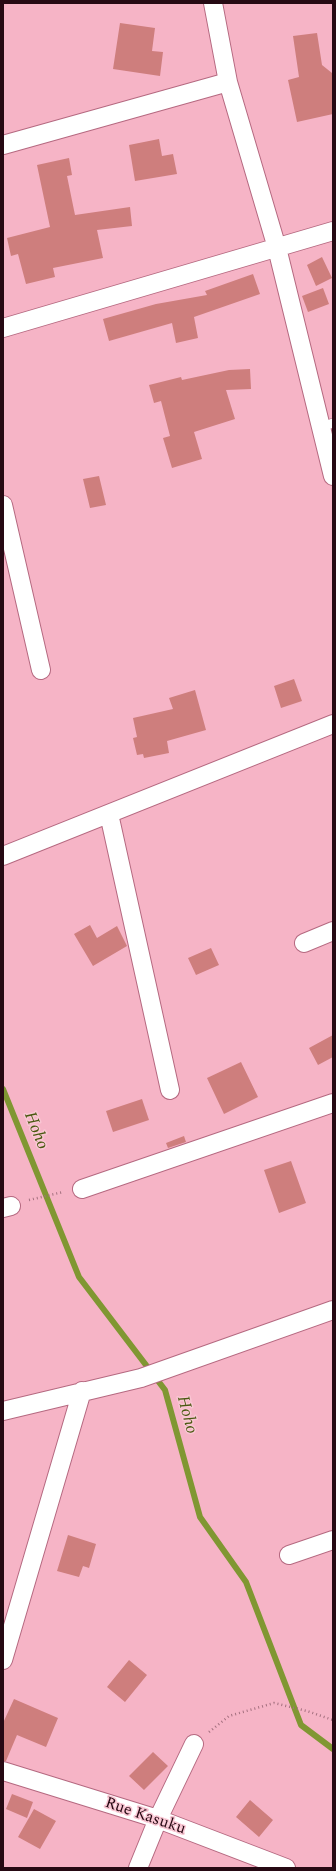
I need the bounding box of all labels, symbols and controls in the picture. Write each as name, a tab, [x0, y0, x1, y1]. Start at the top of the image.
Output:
water label: Hoho	[18, 1109, 52, 1153]
water label: Hoho	[171, 1394, 201, 1436]
street label: Rue Kasuku	[102, 1794, 188, 1840]

